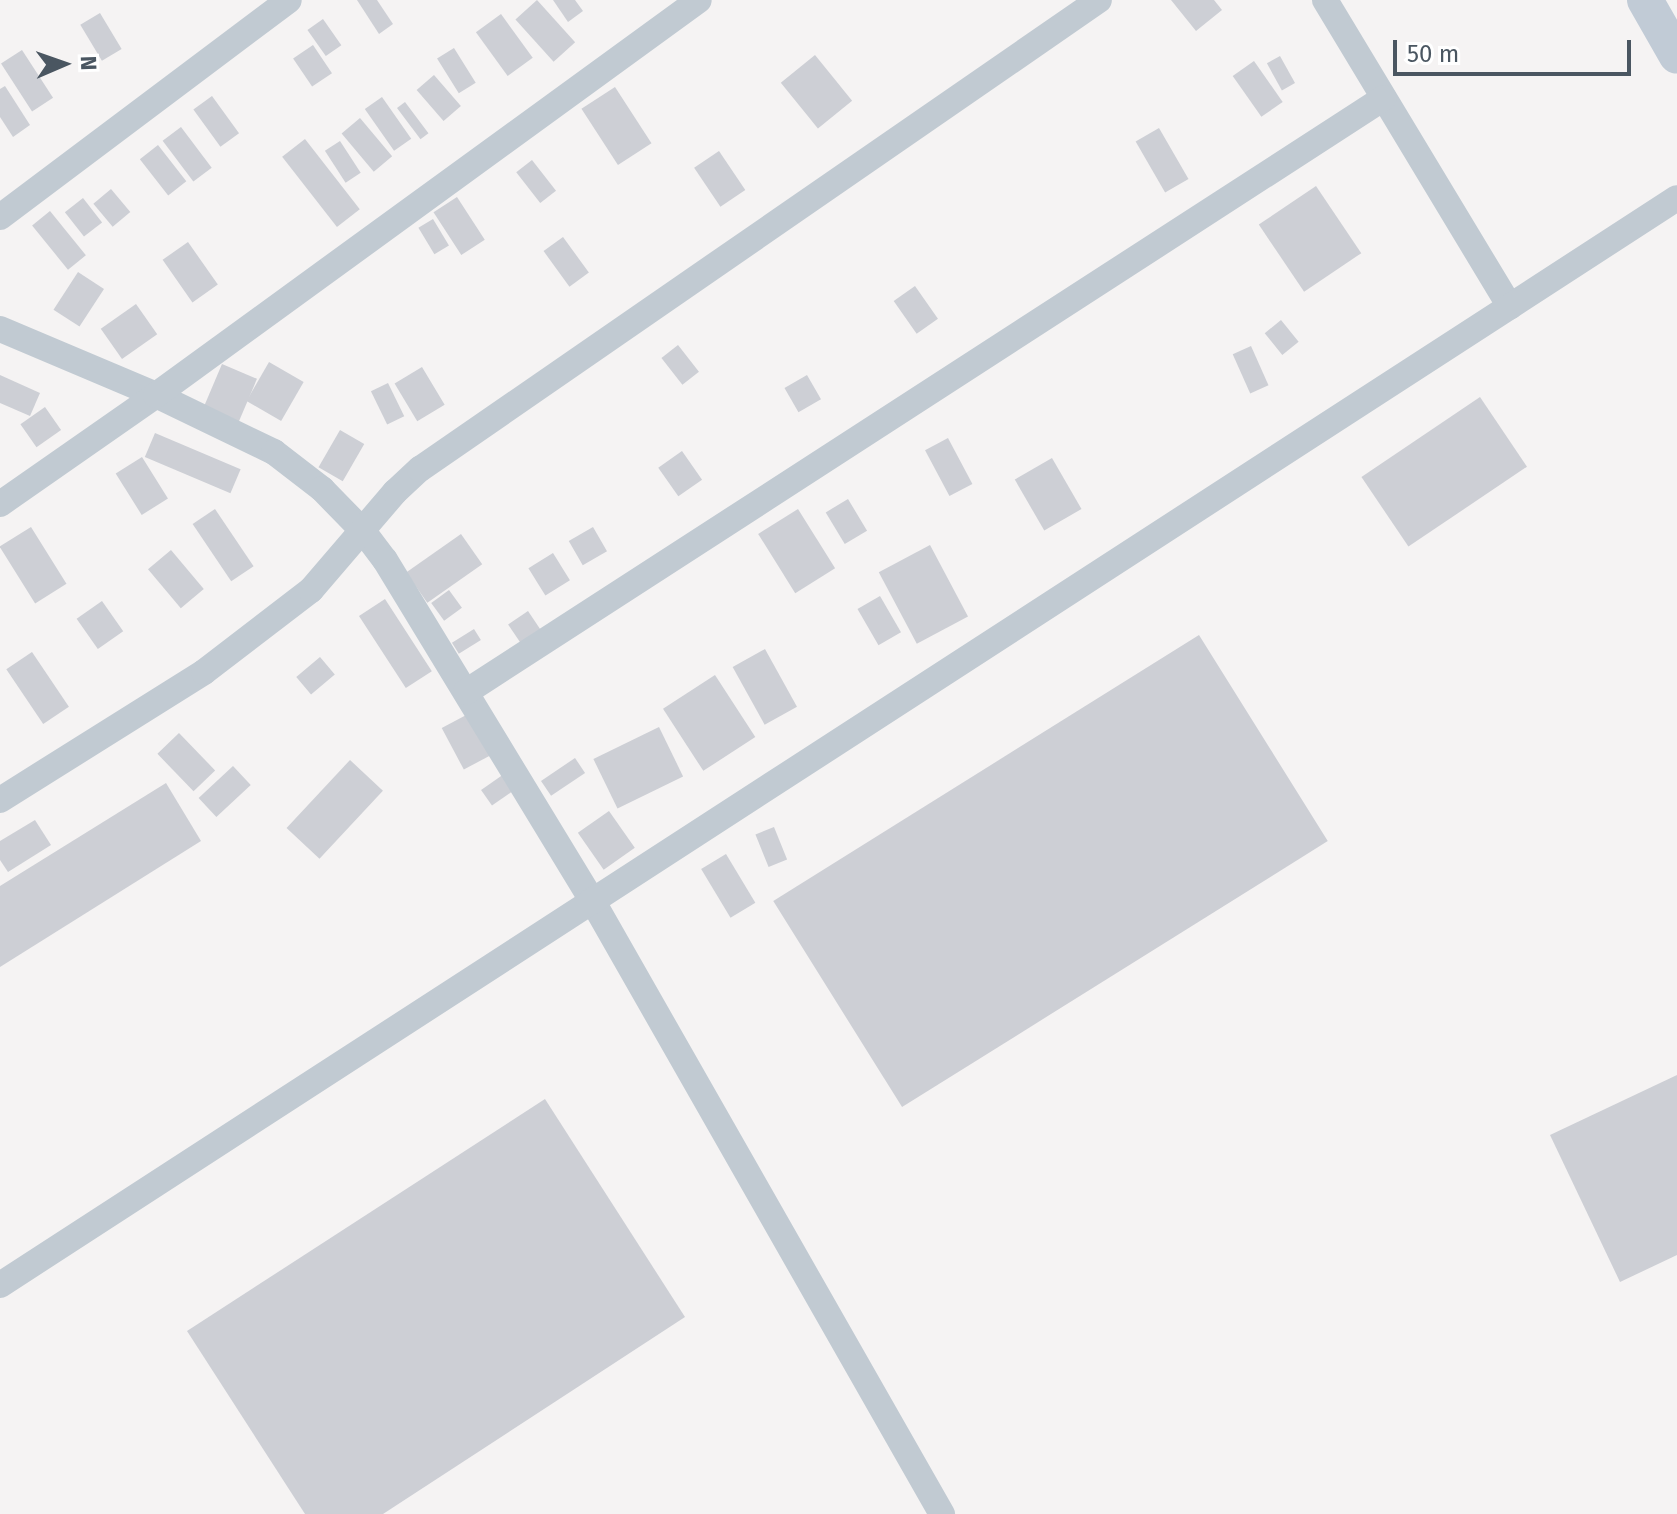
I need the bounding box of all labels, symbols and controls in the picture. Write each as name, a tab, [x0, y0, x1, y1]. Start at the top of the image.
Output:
north arrow	[24, 24, 104, 104]
scale bar	[1397, 24, 1635, 74]
text: 50 m	[1407, 40, 1459, 68]
text: N	[75, 55, 102, 71]

